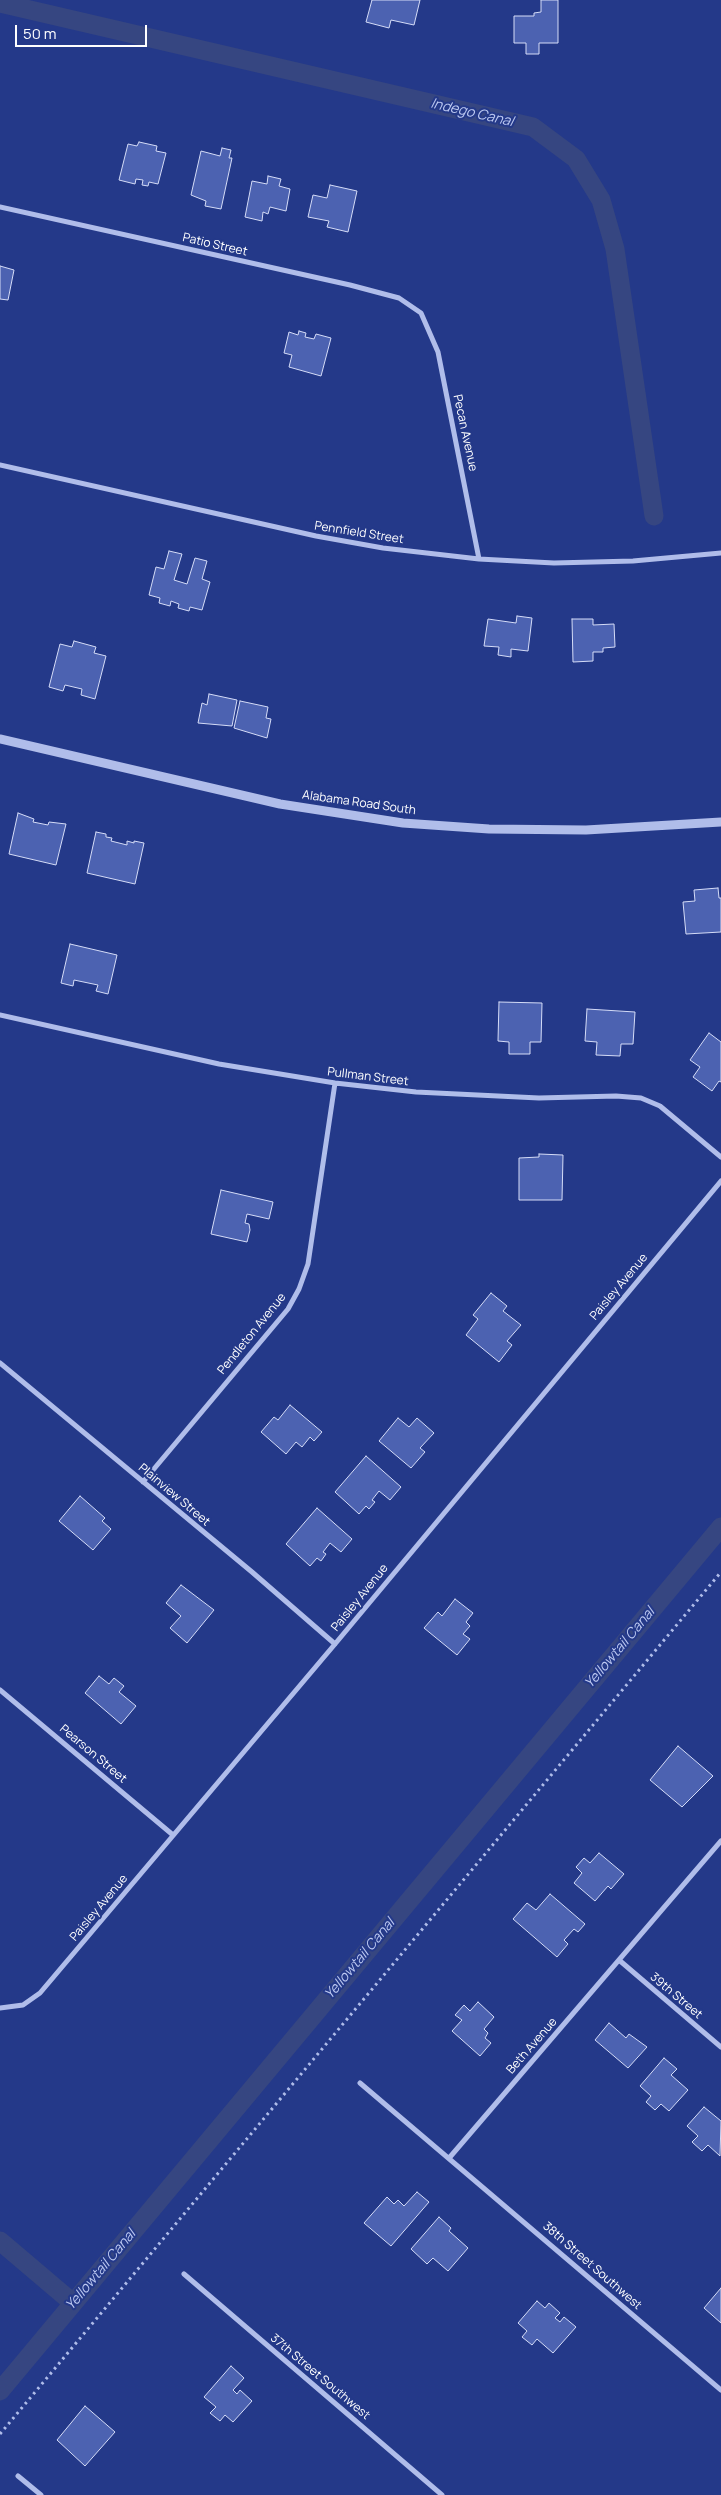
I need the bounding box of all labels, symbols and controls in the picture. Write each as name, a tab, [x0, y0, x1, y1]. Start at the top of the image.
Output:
scale bar	[18, 15, 150, 47]
text: 50 m	[23, 23, 57, 44]
water label: Indego Canal	[429, 95, 515, 131]
street label: Patio Street	[181, 231, 249, 259]
street label: Pecan Avenue	[450, 393, 480, 473]
street label: Pennfield Street	[313, 519, 405, 547]
street label: Alabama Road South	[301, 788, 417, 818]
street label: Pullman Street	[327, 1065, 409, 1089]
street label: Paisley Avenue	[587, 1251, 651, 1323]
street label: Pendleton Avenue	[215, 1290, 289, 1378]
street label: Plainview Street	[135, 1461, 213, 1529]
street label: Paisley Avenue	[329, 1562, 391, 1634]
water label: Yellowtail Canal	[581, 1604, 659, 1692]
street label: Pearson Street	[57, 1722, 129, 1786]
street label: Paisley Avenue	[67, 1872, 131, 1944]
water label: Yellowtail Canal	[321, 1915, 399, 2003]
street label: 39th Street	[647, 1970, 705, 2022]
street label: Beth Avenue	[504, 2015, 560, 2077]
street label: 38th Street Southwest	[540, 2219, 644, 2313]
water label: Yellowtail Canal	[62, 2226, 140, 2314]
street label: 37th Street Southwest	[267, 2331, 373, 2423]

